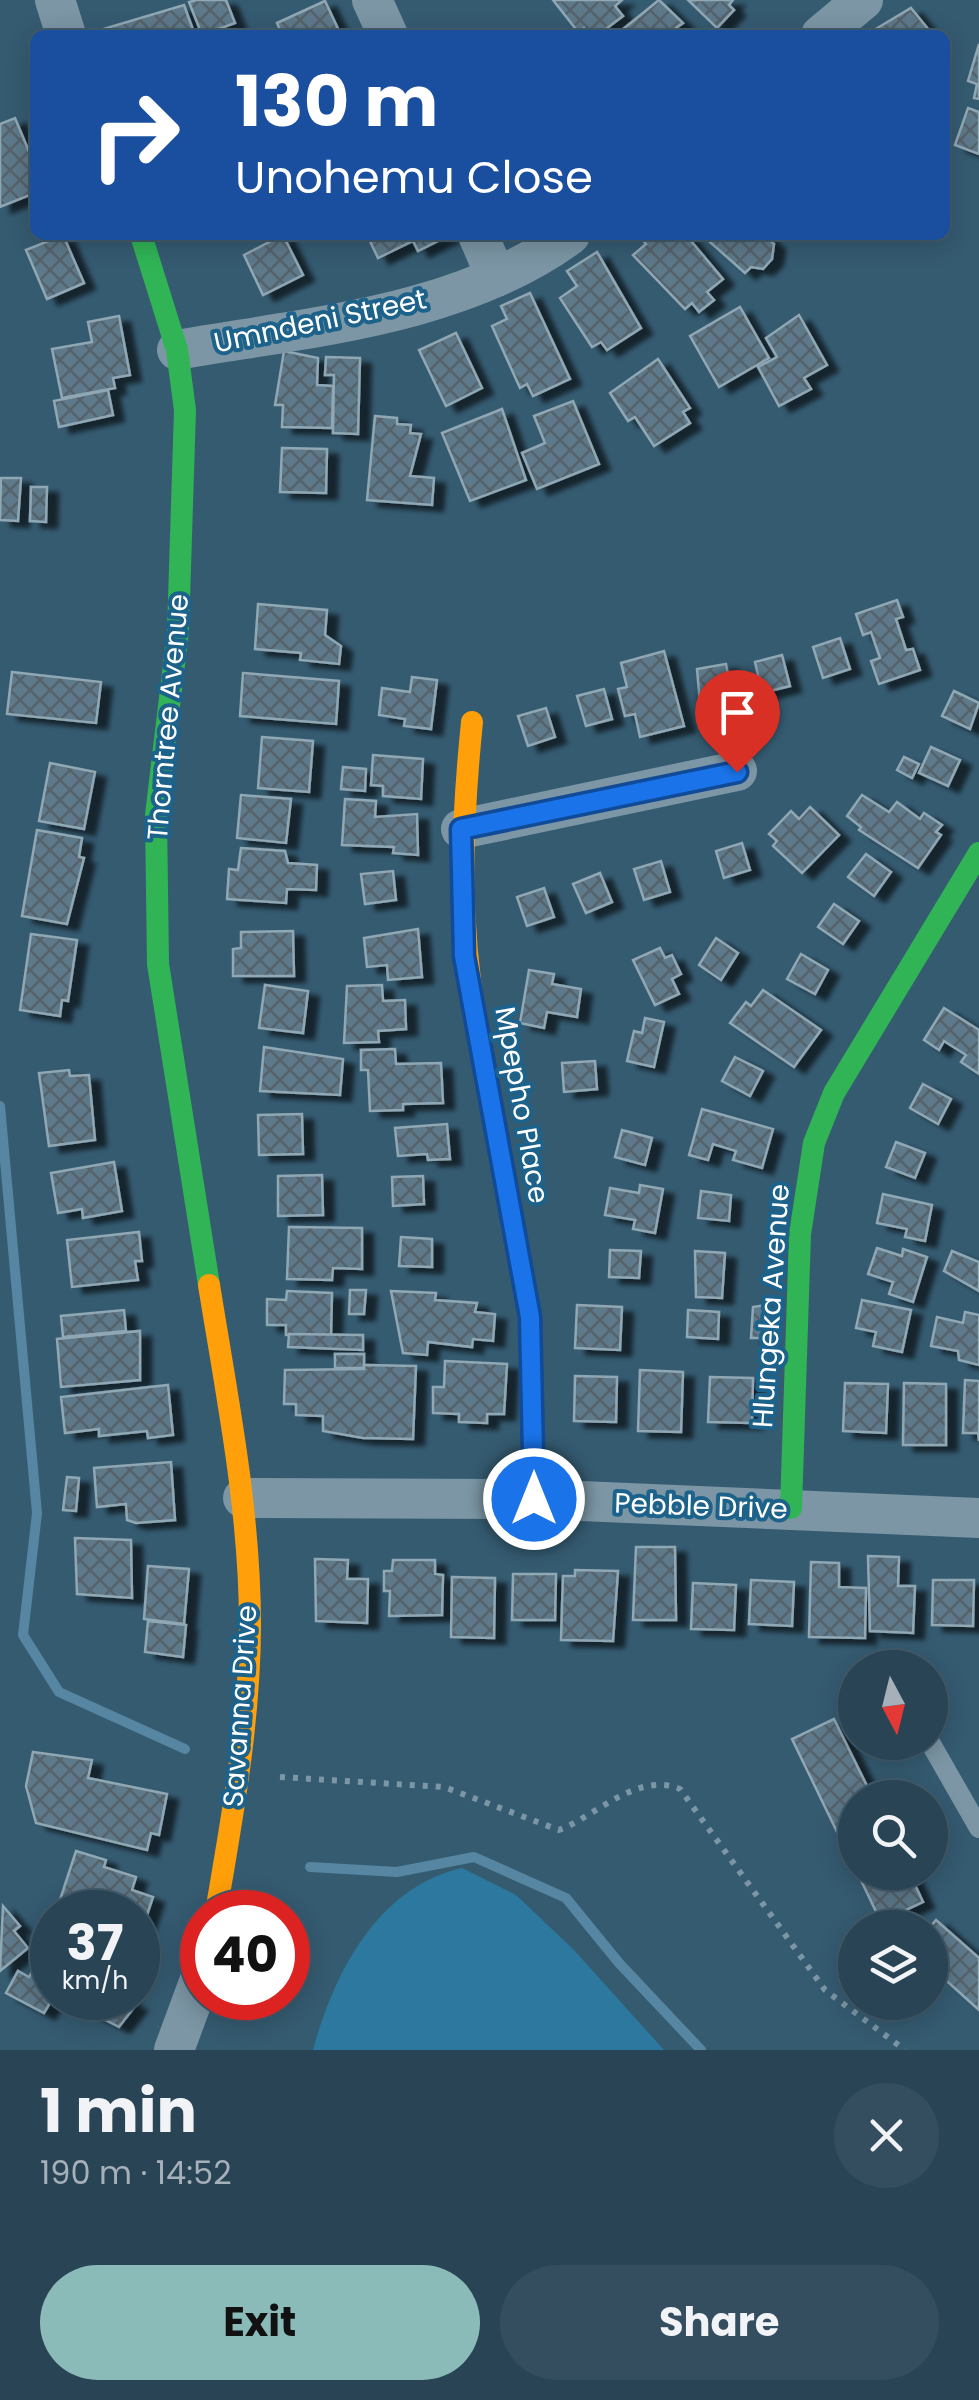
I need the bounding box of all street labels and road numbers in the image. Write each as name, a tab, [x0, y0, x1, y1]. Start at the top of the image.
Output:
street label: Umndeni Street	[210, 279, 430, 363]
street label: Thorntree Avenue	[138, 592, 198, 842]
street label: Mpepho Place	[486, 1004, 558, 1206]
street label: Hlungeka Avenue	[743, 1183, 799, 1429]
street label: Pebble Drive	[614, 1483, 788, 1529]
street label: Savanna Drive	[213, 1604, 267, 1808]

